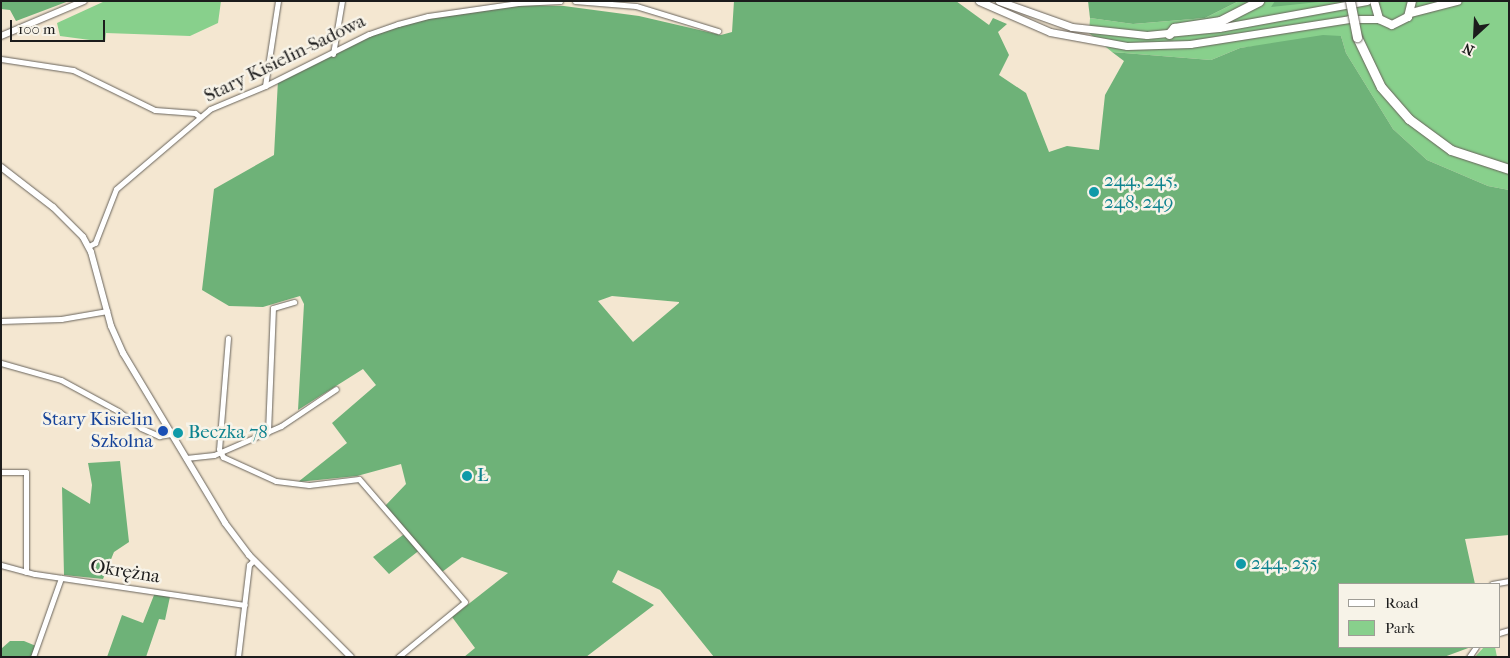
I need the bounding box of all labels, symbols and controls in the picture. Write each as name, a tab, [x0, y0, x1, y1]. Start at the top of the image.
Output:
scale bar	[12, 10, 108, 42]
street label: Stary Kisielin-Sadowa	[201, 10, 369, 108]
north arrow	[1450, 10, 1500, 60]
text: 100 m	[18, 20, 56, 38]
text: N	[1460, 39, 1477, 59]
place label: 244, 245, 248, 249	[1104, 170, 1177, 214]
marker: 244, 245, 248, 249	[1088, 186, 1100, 198]
place label: Stary Kisielin Szkolna	[42, 409, 153, 453]
place label: Beczka 78	[188, 422, 268, 444]
marker: Stary Kisielin Szkolna	[157, 425, 169, 437]
marker: Beczka 78	[172, 427, 184, 439]
place label: Ł	[477, 465, 488, 487]
marker: Ł	[461, 470, 473, 482]
place label: 244, 255	[1251, 553, 1318, 575]
street label: Okrężna	[88, 555, 162, 589]
marker: 244, 255	[1235, 558, 1247, 570]
legend	[1338, 583, 1500, 648]
text: Road	[1385, 594, 1418, 612]
text: Park	[1385, 619, 1415, 637]

